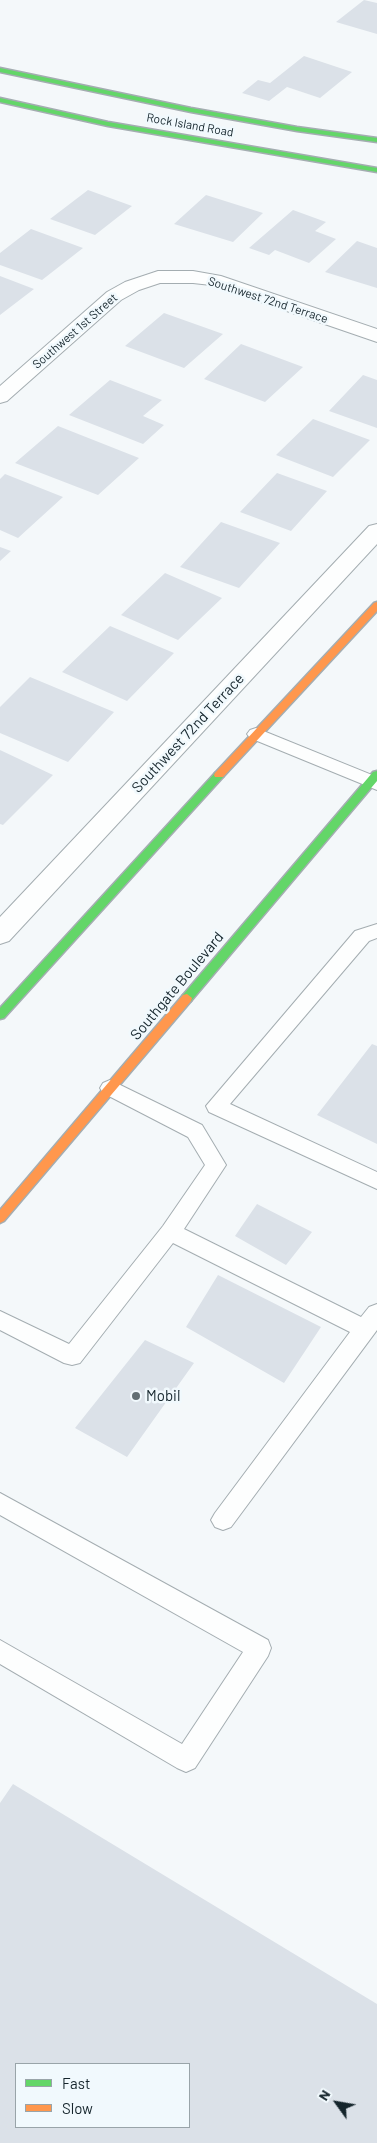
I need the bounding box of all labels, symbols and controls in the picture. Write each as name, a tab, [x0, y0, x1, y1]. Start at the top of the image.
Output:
street label: Rock Island Road	[145, 110, 235, 140]
street label: Southwest 72nd Terrace	[206, 274, 330, 326]
street label: Southwest 1st Street	[30, 290, 120, 372]
street label: Southwest 72nd Terrace	[128, 670, 248, 796]
street label: Southgate Boulevard	[127, 928, 227, 1044]
place label: Mobil	[146, 1387, 180, 1405]
marker: Mobil	[130, 1390, 142, 1402]
legend	[15, 2063, 190, 2128]
text: Fast	[62, 2074, 90, 2092]
north arrow	[312, 2078, 362, 2128]
text: N	[314, 2086, 334, 2103]
text: Slow	[62, 2099, 93, 2117]

